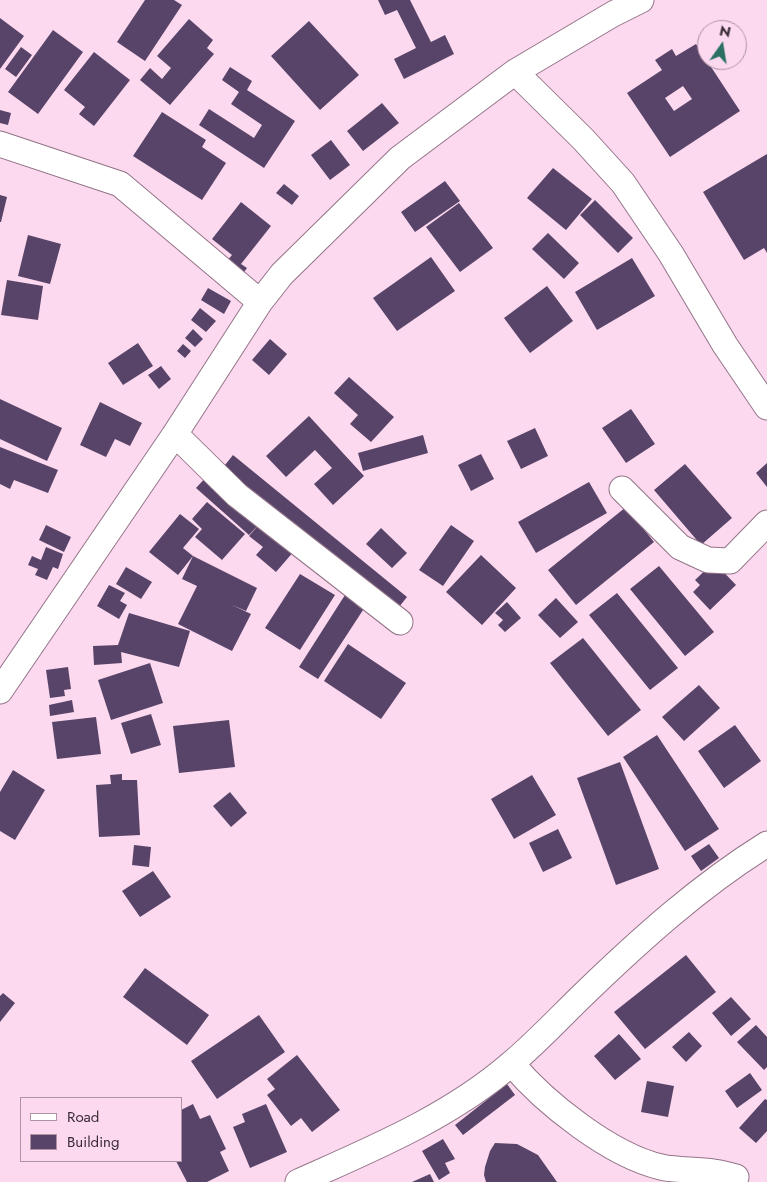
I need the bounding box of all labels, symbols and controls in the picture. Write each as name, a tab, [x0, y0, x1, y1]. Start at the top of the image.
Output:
north arrow	[697, 20, 747, 70]
text: N	[717, 20, 733, 42]
legend	[20, 1097, 182, 1162]
text: Road	[67, 1106, 99, 1128]
text: Building	[67, 1131, 119, 1153]

